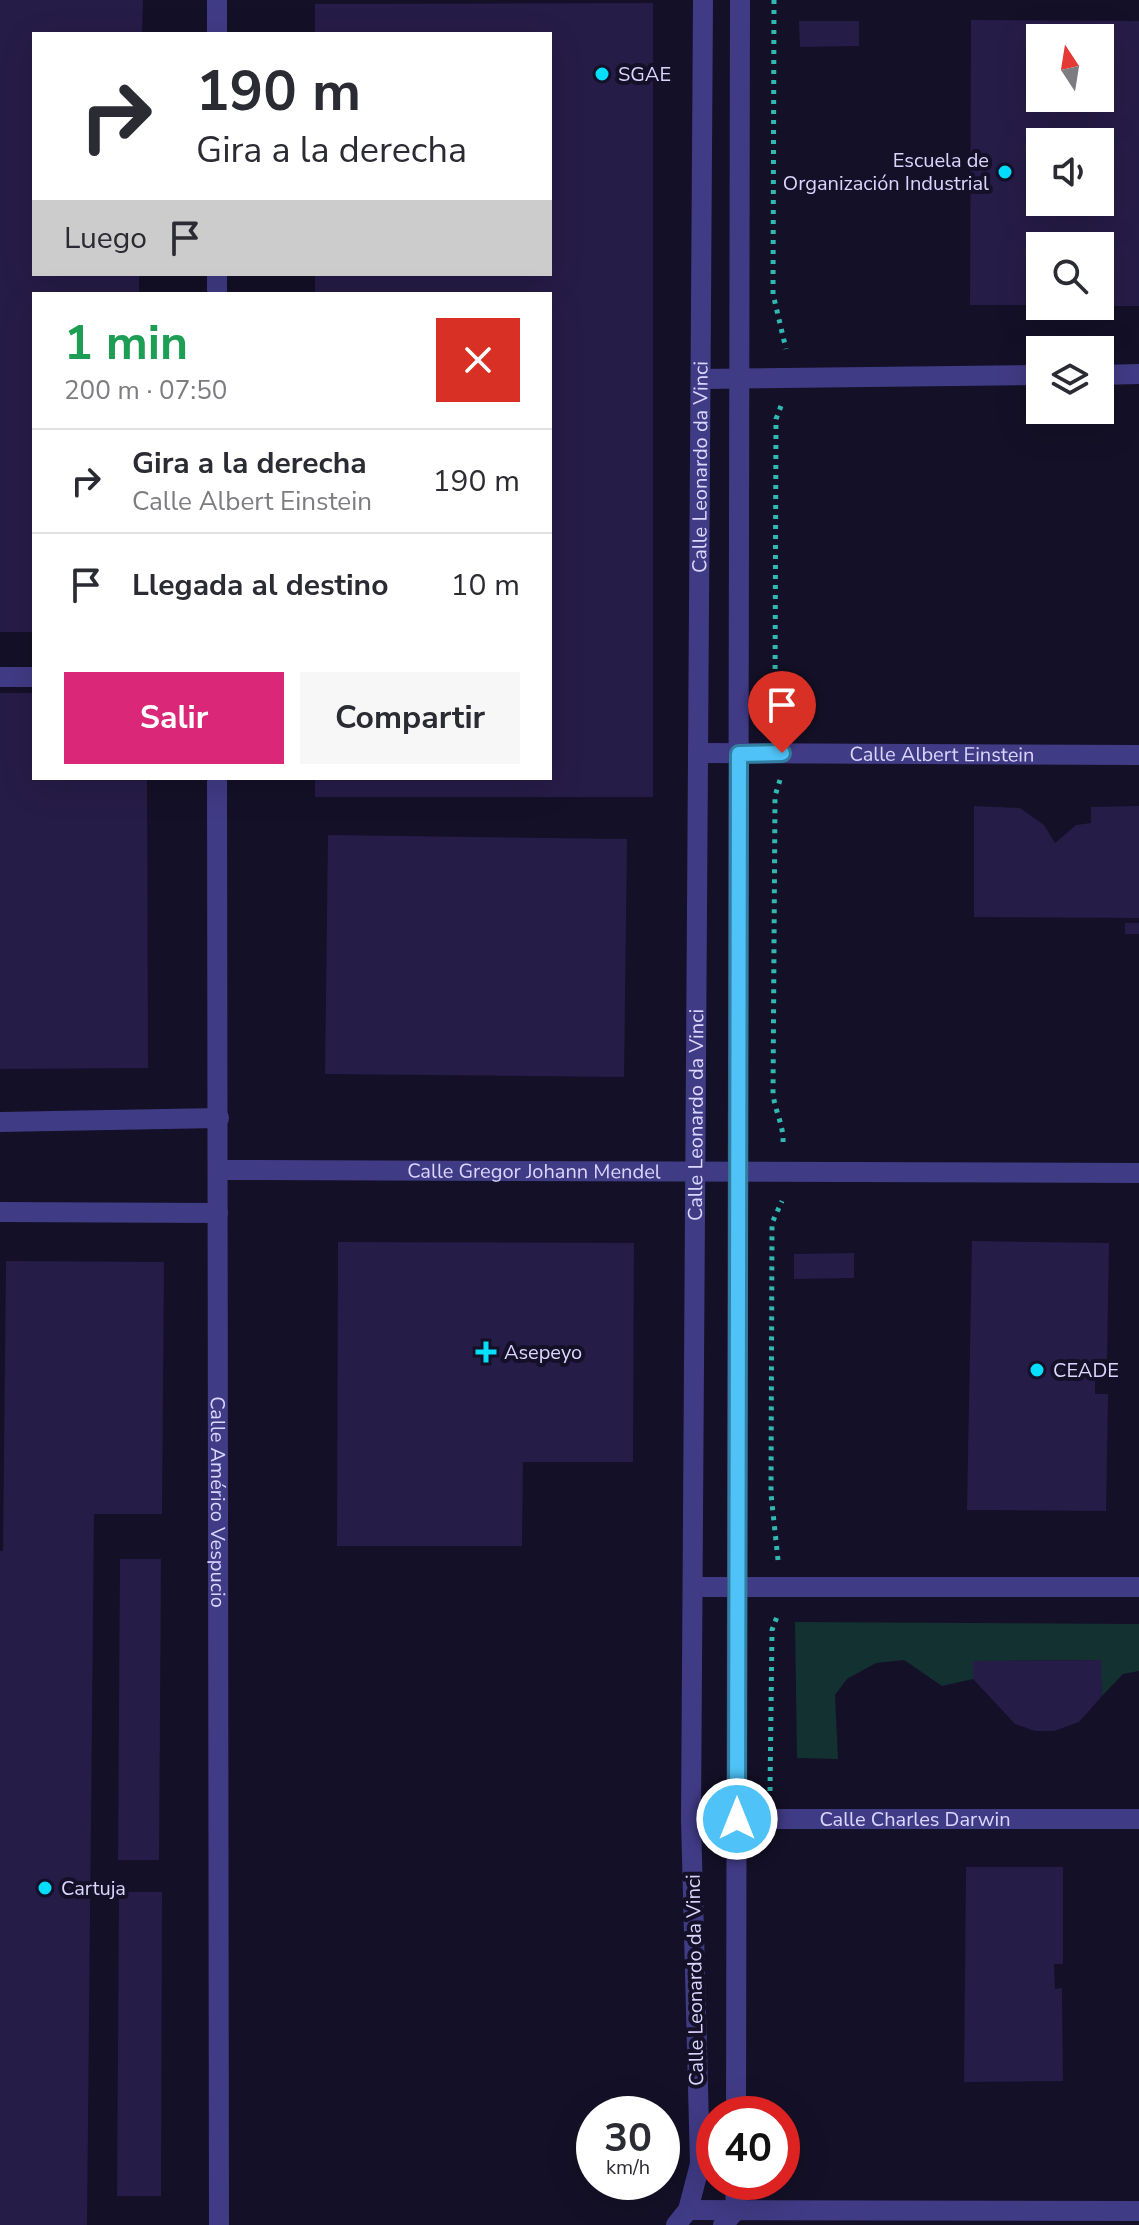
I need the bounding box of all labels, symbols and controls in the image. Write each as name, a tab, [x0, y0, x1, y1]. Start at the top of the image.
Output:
north arrow	[1026, 24, 1114, 112]
map controls	[1026, 24, 1114, 424]
text: 190 m	[196, 53, 361, 130]
place label: SGAE	[618, 61, 671, 88]
icon: right	[64, 64, 168, 168]
marker: SGAE	[593, 65, 611, 83]
text: Gira a la derecha	[196, 126, 467, 175]
button: sound	[1026, 128, 1114, 216]
place label: Escuela de Organización Industrial	[783, 147, 989, 197]
marker: Escuela de Organización Industrial	[996, 163, 1014, 181]
icon: arrive	[163, 216, 207, 260]
text: Luego	[64, 218, 147, 259]
button: search	[1026, 232, 1114, 320]
text: 1 min	[64, 310, 188, 376]
button: close	[436, 318, 520, 402]
button: layers	[1026, 336, 1114, 424]
street label: Calle Leonardo da Vinci	[686, 361, 714, 573]
text: 200 m · 07:50	[64, 373, 227, 408]
text: Gira a la derecha	[132, 443, 367, 484]
icon: right	[64, 459, 108, 503]
text: 190 m	[433, 461, 520, 502]
text: Calle Albert Einstein	[132, 484, 372, 519]
icon: arrive	[64, 563, 108, 607]
text: Llegada al destino	[132, 565, 388, 606]
text: 10 m	[451, 565, 520, 606]
pin	[748, 671, 816, 753]
button: Salir	[64, 672, 284, 764]
button: Compartir	[300, 672, 520, 764]
icon: arrive	[760, 683, 804, 727]
street label: Calle Albert Einstein	[850, 740, 1034, 768]
street label: Calle Leonardo da Vinci	[681, 1009, 710, 1221]
street label: Calle Gregor Johann Mendel	[407, 1157, 661, 1185]
place label: Asepeyo	[504, 1339, 582, 1366]
marker: Asepeyo	[475, 1341, 497, 1363]
place label: CEADE	[1053, 1357, 1119, 1384]
marker: CEADE	[1028, 1361, 1046, 1379]
street label: Calle Américo Vespucio	[204, 1396, 232, 1608]
position arrow	[695, 1777, 779, 1861]
street label: Calle Charles Darwin	[819, 1806, 1011, 1833]
street label: Calle Leonardo da Vinci	[680, 1874, 710, 2086]
place label: Cartuja	[61, 1875, 126, 1902]
marker: Cartuja	[36, 1879, 54, 1897]
speed limit sign: 40	[696, 2096, 800, 2200]
text: 30	[604, 2111, 652, 2165]
text: km/h	[606, 2154, 650, 2181]

